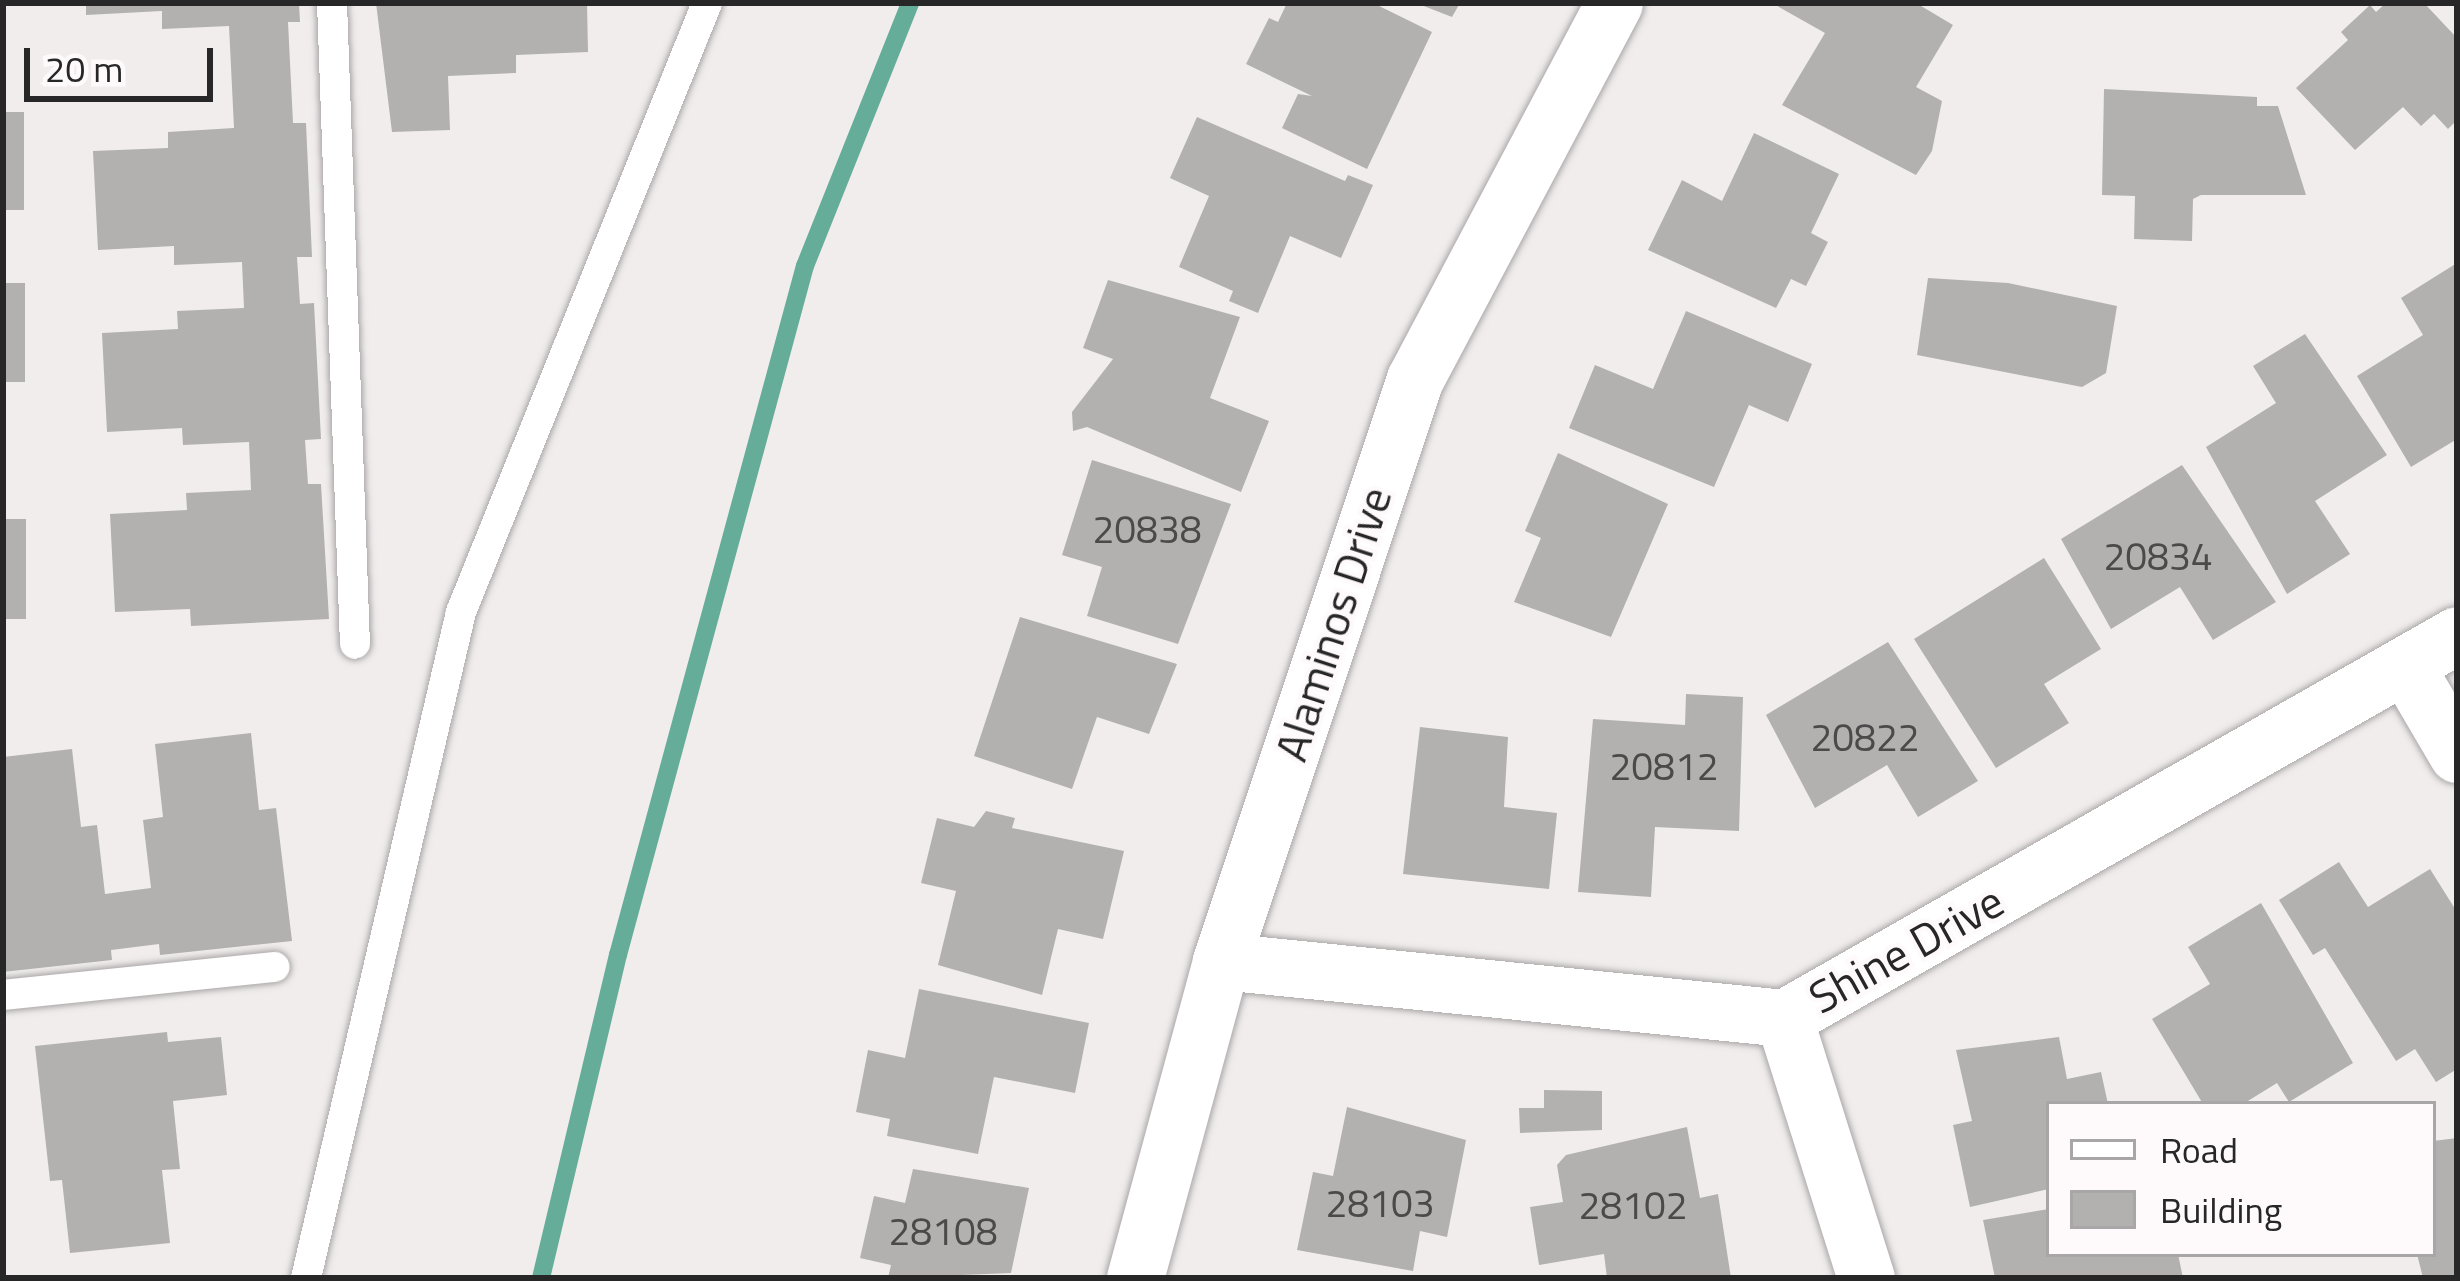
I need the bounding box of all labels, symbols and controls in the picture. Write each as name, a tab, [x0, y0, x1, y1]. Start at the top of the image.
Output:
scale bar	[30, 24, 219, 98]
text: 20 m	[45, 41, 123, 96]
street label: Alaminos Drive	[1263, 480, 1403, 768]
house number: 20838	[1092, 506, 1202, 552]
house number: 20834	[2103, 533, 2213, 579]
house number: 20822	[1810, 714, 1920, 760]
house number: 20812	[1609, 743, 1719, 789]
street label: Shine Drive	[1799, 874, 2013, 1024]
legend	[2046, 1101, 2436, 1257]
text: Road	[2160, 1122, 2238, 1177]
house number: 28103	[1325, 1180, 1435, 1226]
house number: 28102	[1578, 1182, 1688, 1228]
text: Building	[2160, 1182, 2282, 1237]
house number: 28108	[888, 1208, 998, 1254]

